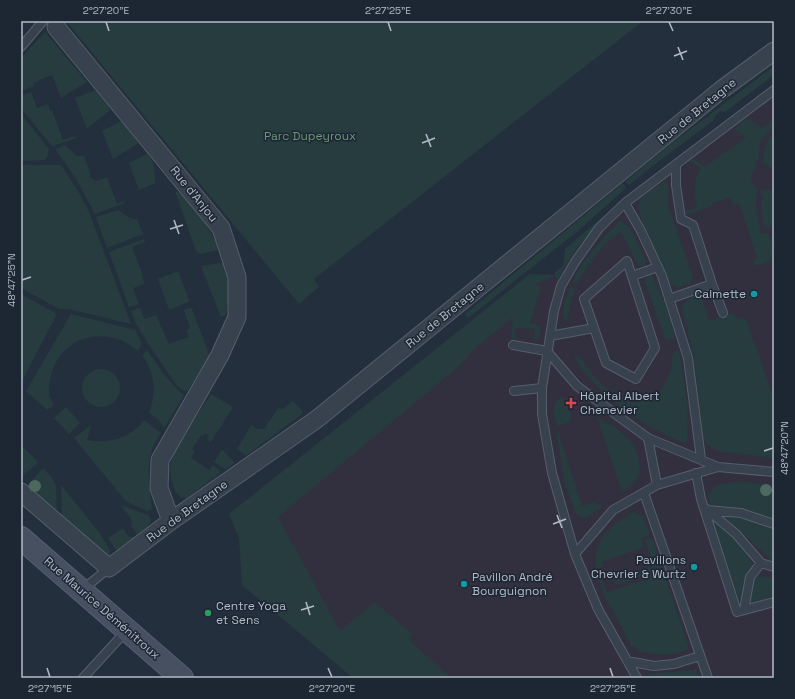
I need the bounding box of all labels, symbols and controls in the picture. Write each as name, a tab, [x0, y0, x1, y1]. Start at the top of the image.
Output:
text: 2°27'20"E	[83, 4, 129, 17]
text: 2°27'25"E	[365, 4, 411, 17]
text: 2°27'30"E	[646, 4, 693, 17]
street label: Rue de Bretagne	[654, 74, 740, 148]
park label: Parc Dupeyroux	[264, 128, 356, 144]
street label: Rue d'Anjou	[167, 163, 221, 225]
text: 48°47'25"N	[5, 253, 18, 307]
street label: Rue de Bretagne	[402, 278, 488, 352]
place label: Calmette	[695, 286, 746, 302]
marker: Calmette	[749, 289, 759, 299]
place label: Hôpital Albert Chenevier	[580, 388, 660, 418]
marker: Hôpital Albert Chenevier	[565, 397, 577, 409]
text: 48°47'20"N	[778, 421, 791, 475]
street label: Rue de Bretagne	[143, 476, 231, 546]
place label: Pavillons Chevrier & Wurtz	[591, 552, 686, 582]
street label: Rue Maurice Déménitroux	[41, 553, 163, 663]
marker: Pavillons Chevrier & Wurtz	[689, 562, 699, 572]
place label: Pavillon André Bourguignon	[472, 569, 553, 599]
marker: Pavillon André Bourguignon	[459, 579, 469, 589]
place label: Centre Yoga et Sens	[216, 598, 286, 628]
marker: Centre Yoga et Sens	[203, 608, 213, 618]
text: 2°27'15"E	[28, 682, 72, 695]
text: 2°27'20"E	[309, 682, 355, 695]
text: 2°27'25"E	[590, 682, 636, 695]

